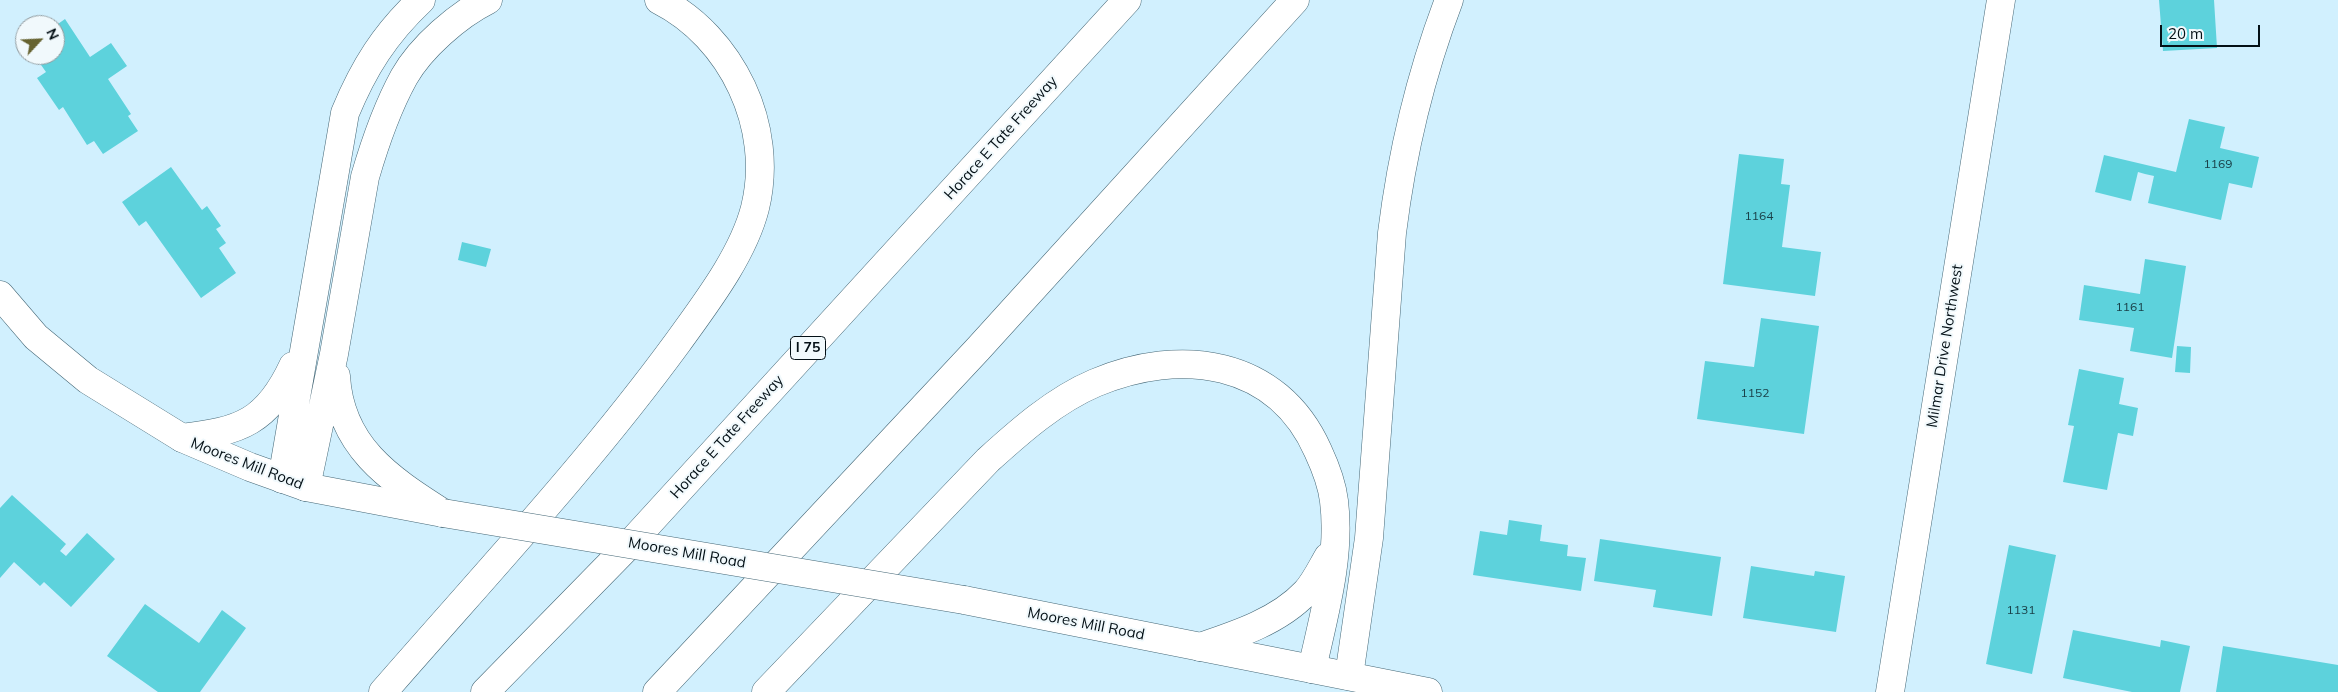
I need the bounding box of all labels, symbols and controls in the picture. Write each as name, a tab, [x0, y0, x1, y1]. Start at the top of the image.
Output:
north arrow	[15, 15, 65, 65]
scale bar	[2163, 15, 2263, 47]
text: 20 m	[2168, 24, 2203, 43]
text: N	[42, 25, 63, 43]
street label: Horace E Tate Freeway	[941, 72, 1061, 204]
house number: 1169	[2204, 157, 2232, 171]
house number: 1164	[1745, 209, 1773, 223]
street label: Milmar Drive Northwest	[1923, 263, 1967, 429]
house number: 1161	[2116, 300, 2144, 314]
road number: I 75	[790, 336, 826, 359]
street label: Horace E Tate Freeway	[667, 371, 787, 503]
house number: 1152	[1741, 386, 1769, 400]
street label: Moores Mill Road	[188, 434, 306, 494]
street label: Moores Mill Road	[627, 534, 747, 572]
house number: 1131	[2007, 603, 2035, 617]
street label: Moores Mill Road	[1026, 604, 1146, 644]

